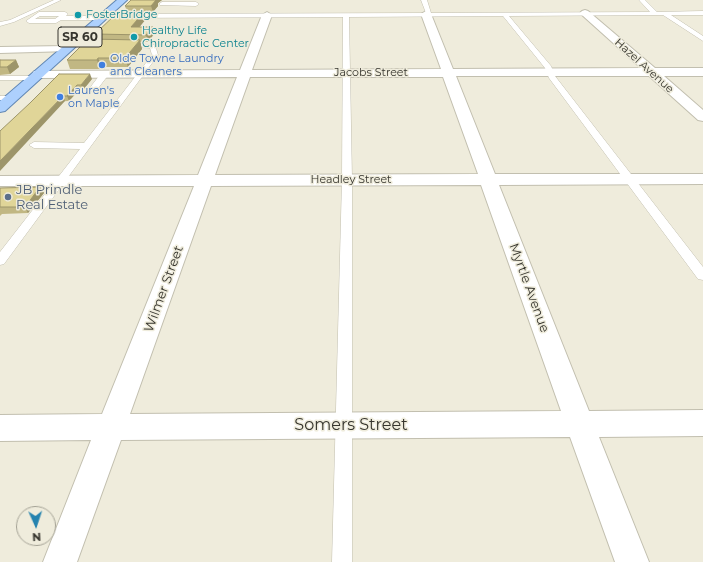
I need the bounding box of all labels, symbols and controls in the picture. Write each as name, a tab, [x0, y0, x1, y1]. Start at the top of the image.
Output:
place label: FosterBridge	[86, 8, 157, 22]
marker: FosterBridge	[73, 10, 83, 20]
place label: Healthy Life Chiropractic Center	[142, 24, 249, 50]
road number: SR 60	[58, 27, 102, 47]
marker: Healthy Life Chiropractic Center	[129, 32, 139, 42]
street label: Hazel Avenue	[612, 36, 676, 96]
place label: Olde Towne Laundry and Cleaners	[110, 52, 224, 78]
marker: Olde Towne Laundry and Cleaners	[97, 60, 107, 70]
street label: Jacobs Street	[334, 66, 408, 80]
place label: Lauren's on Maple	[68, 84, 119, 110]
marker: Lauren's on Maple	[55, 92, 65, 102]
street label: Headley Street	[310, 173, 392, 187]
place label: JB Prindle Real Estate	[16, 182, 88, 213]
marker: JB Prindle Real Estate	[3, 192, 13, 202]
street label: Myrtle Avenue	[506, 241, 552, 335]
street label: Wilmer Street	[141, 244, 187, 334]
street label: Somers Street	[294, 415, 408, 435]
north arrow	[16, 506, 56, 546]
text: N	[32, 530, 41, 544]

